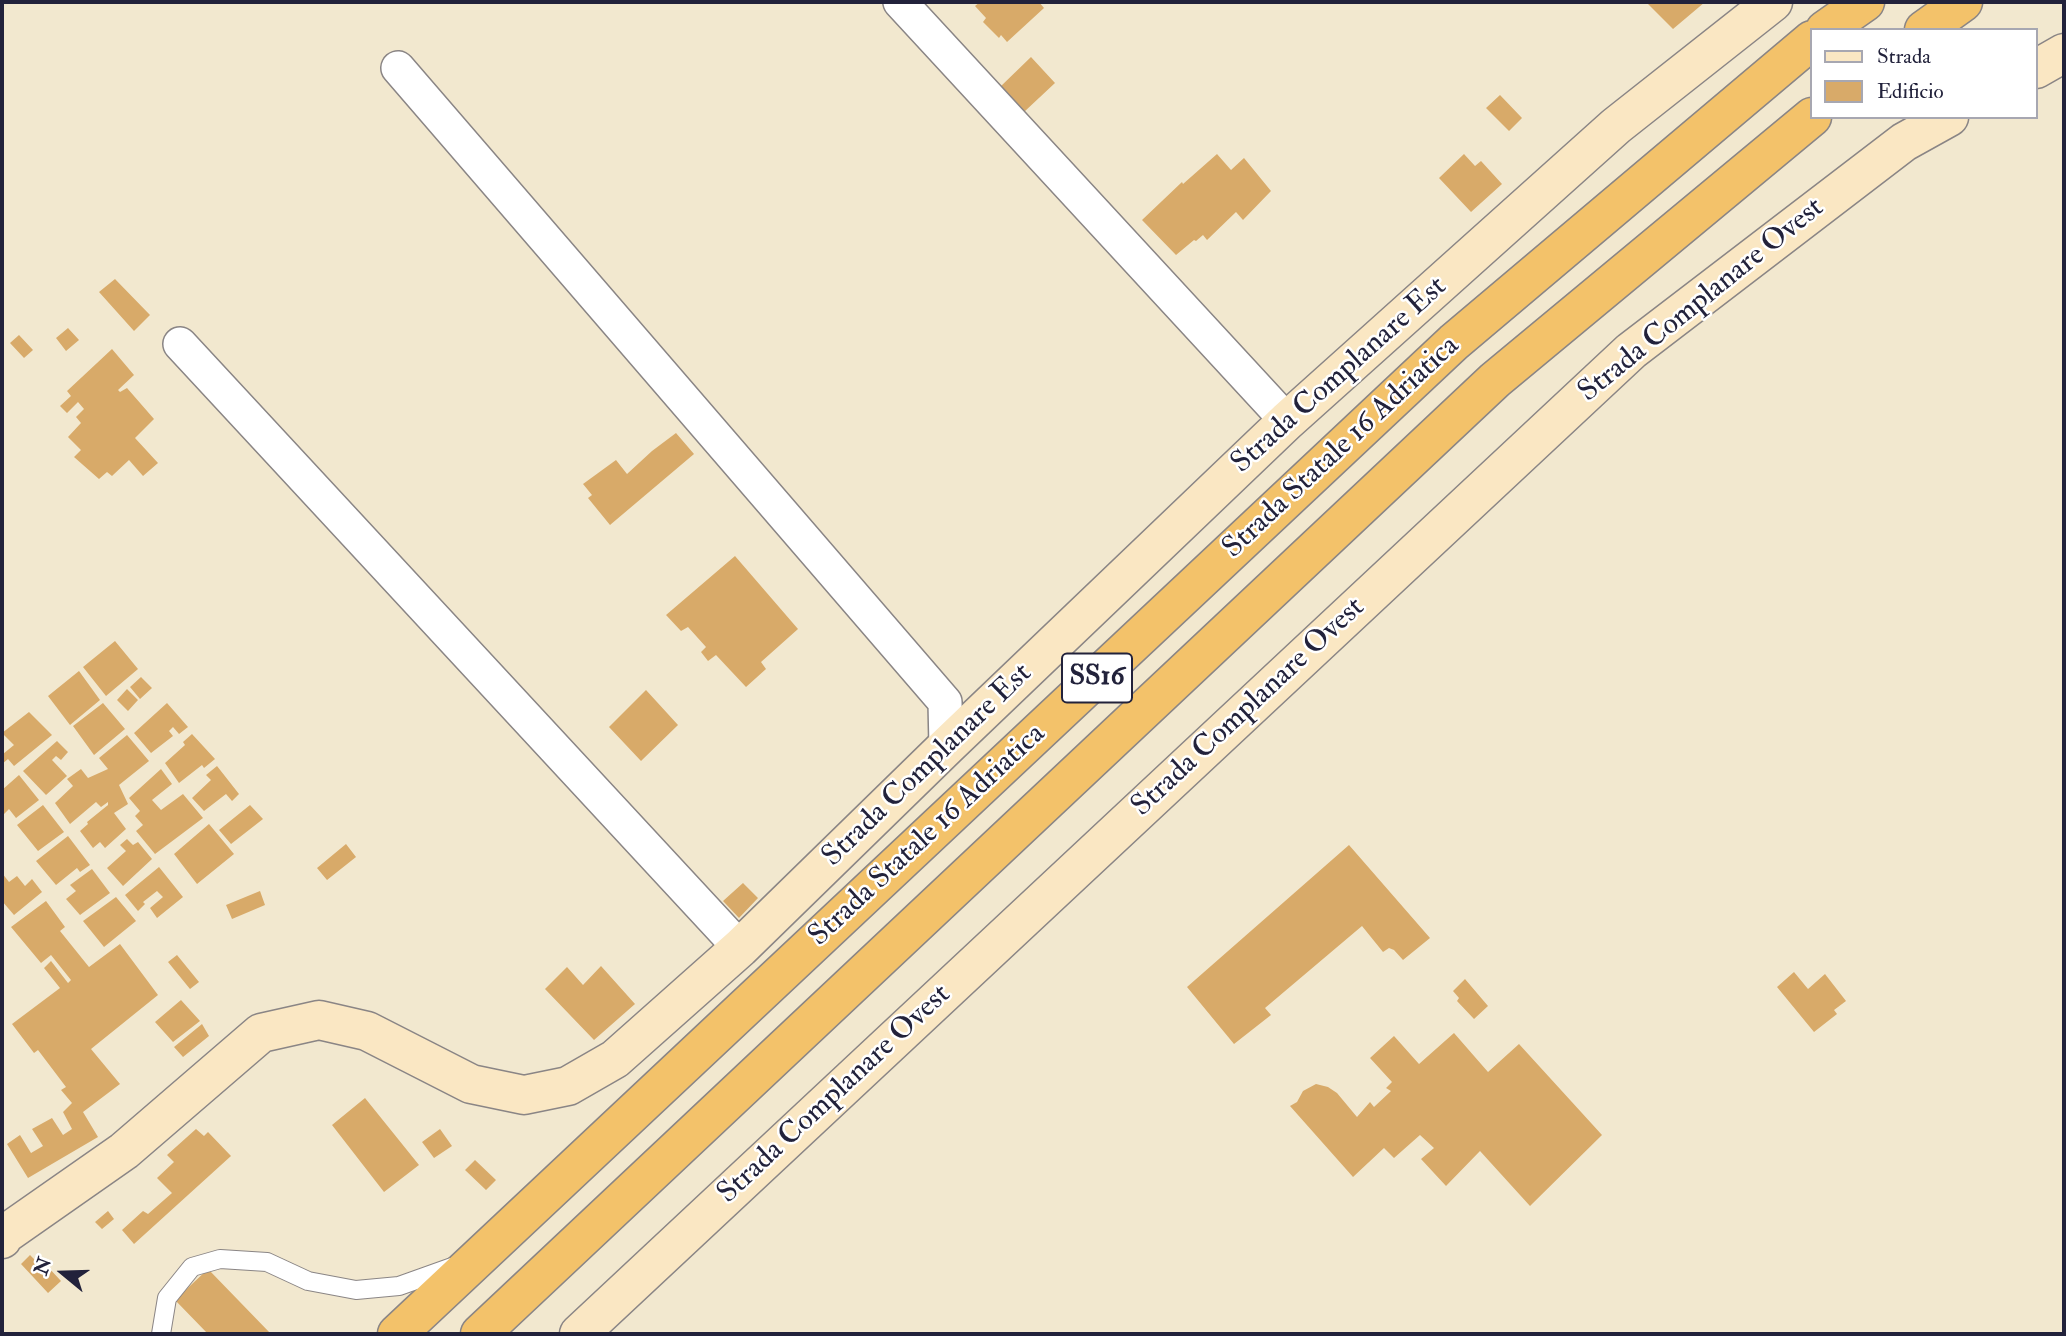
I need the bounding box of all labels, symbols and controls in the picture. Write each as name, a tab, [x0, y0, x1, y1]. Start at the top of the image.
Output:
legend	[1811, 28, 2038, 119]
text: Strada	[1877, 43, 1931, 70]
text: Edificio	[1877, 78, 1944, 105]
street label: Strada Complanare Ovest	[1572, 191, 1832, 411]
street label: Strada Complanare Est	[1225, 270, 1455, 482]
street label: Strada Statale 16 Adriatica	[1216, 329, 1468, 567]
street label: Strada Complanare Ovest	[1125, 591, 1373, 825]
road number: SS16	[1062, 654, 1132, 702]
street label: Strada Complanare Est	[816, 657, 1040, 875]
street label: Strada Statale 16 Adriatica	[802, 717, 1054, 955]
street label: Strada Complanare Ovest	[711, 978, 959, 1212]
north arrow	[28, 1238, 98, 1308]
text: N	[29, 1254, 57, 1278]

